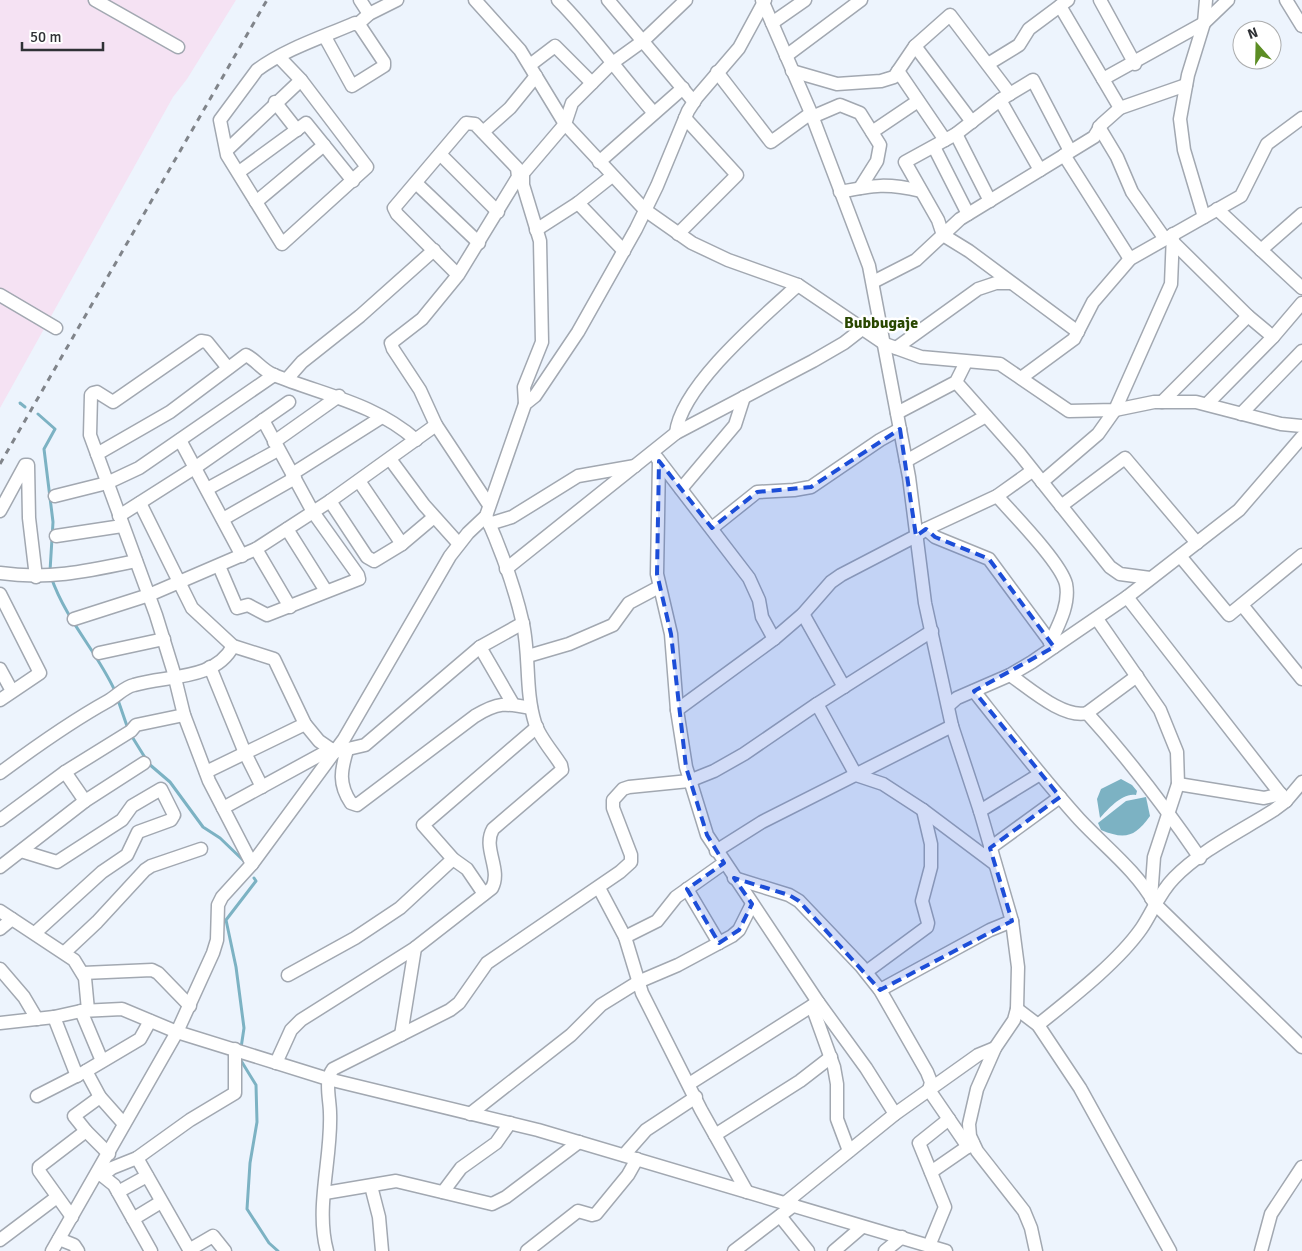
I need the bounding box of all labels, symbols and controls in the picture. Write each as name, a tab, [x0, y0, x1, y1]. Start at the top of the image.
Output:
scale bar	[22, 20, 104, 52]
north arrow	[1232, 20, 1282, 70]
text: N	[1245, 24, 1260, 43]
text: 50 m	[30, 28, 61, 46]
district label: Bubbugaje	[844, 313, 918, 333]

